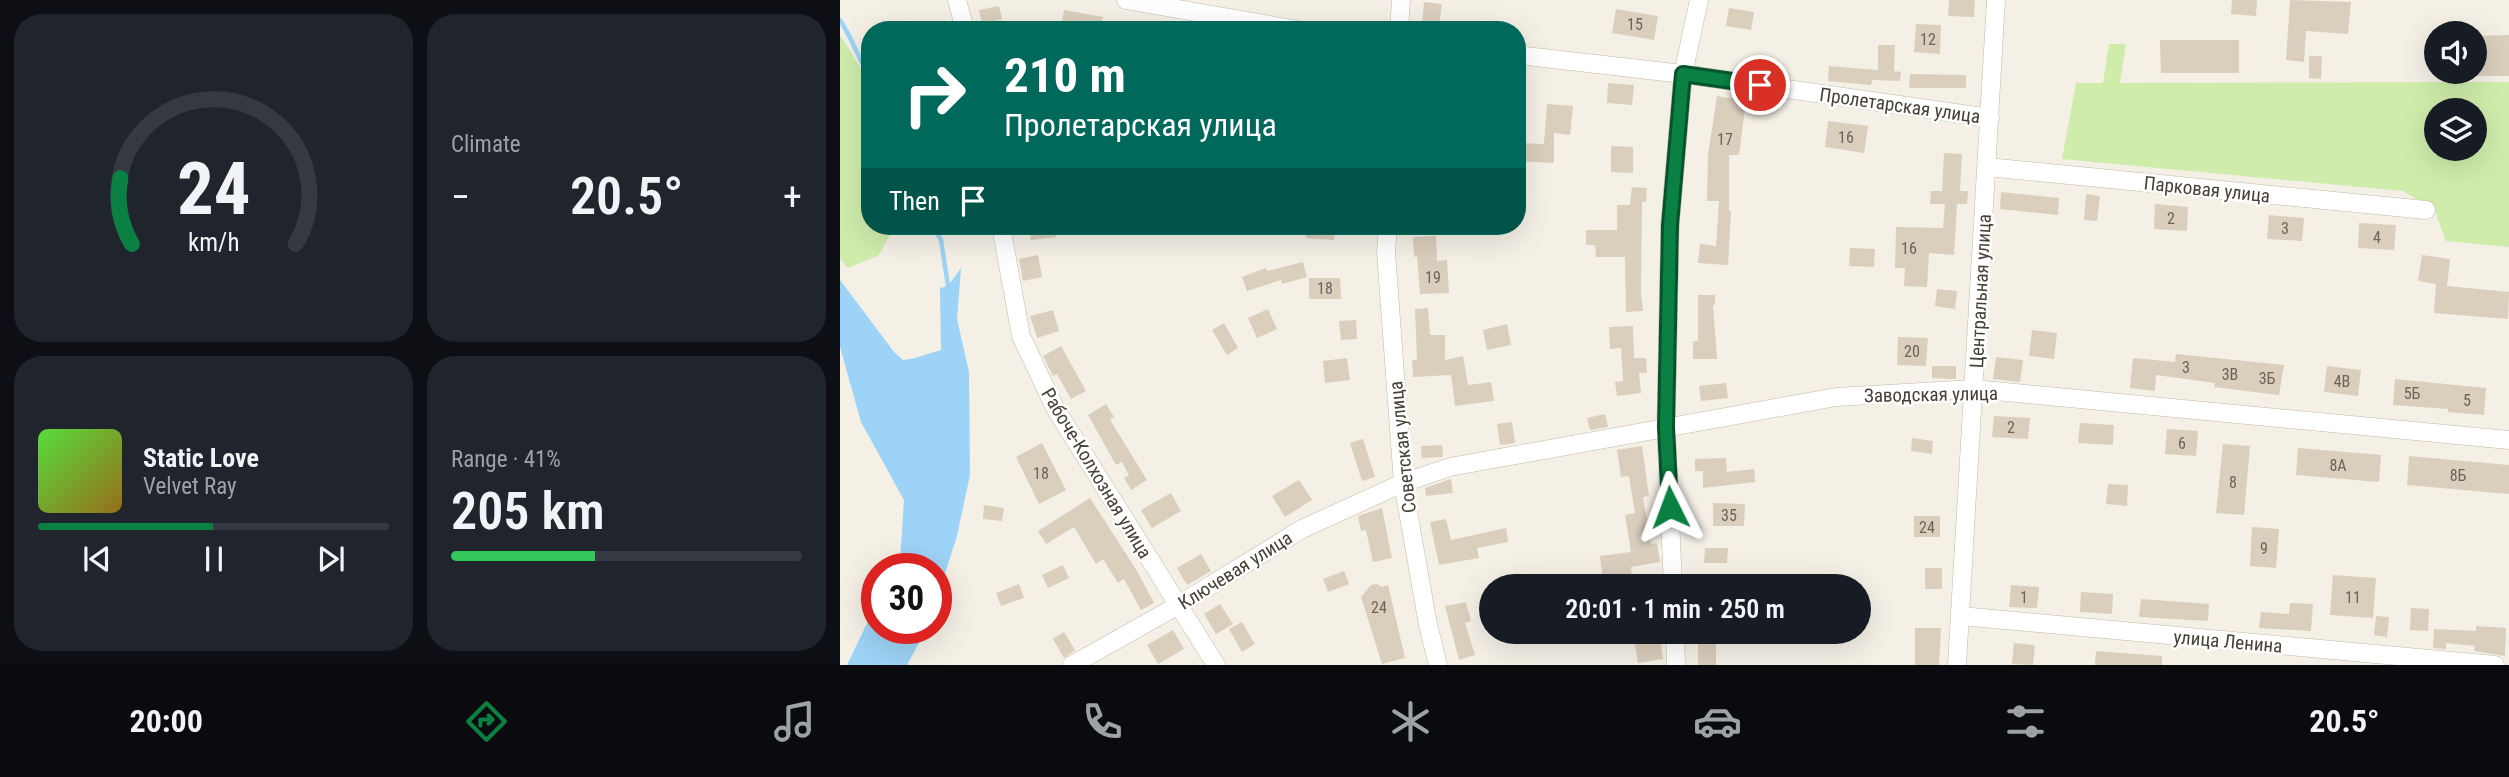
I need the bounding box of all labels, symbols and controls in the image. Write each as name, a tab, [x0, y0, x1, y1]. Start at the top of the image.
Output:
house number: 15	[1627, 15, 1643, 34]
map controls	[2424, 21, 2487, 161]
button: sound	[2424, 21, 2487, 84]
house number: 12	[1920, 30, 1936, 49]
text: 210 m	[1004, 47, 1126, 104]
icon: right	[889, 49, 980, 140]
pin	[1730, 55, 1790, 115]
icon: arrive	[1741, 66, 1779, 104]
street label: Пролетарская улица	[1818, 83, 1982, 128]
button: layers	[2424, 98, 2487, 161]
text: Пролетарская улица	[1004, 106, 1277, 144]
house number: 16	[1838, 128, 1854, 147]
house number: 17	[1717, 130, 1733, 149]
text: Climate	[451, 131, 521, 158]
text: 24	[177, 146, 250, 232]
text: 20.5°	[570, 166, 683, 227]
street label: Парковая улица	[2143, 171, 2271, 208]
text: −	[451, 175, 470, 219]
text: +	[783, 175, 802, 219]
icon: arrive	[954, 182, 992, 220]
text: Then	[889, 186, 940, 216]
house number: 2	[2167, 209, 2175, 228]
street label: Центральная улица	[1965, 213, 1996, 369]
house number: 3	[2281, 219, 2289, 238]
text: km/h	[188, 228, 239, 257]
house number: 4	[2373, 228, 2381, 247]
house number: 16	[1901, 239, 1917, 258]
house number: 19	[1425, 268, 1441, 287]
house number: 18	[1317, 279, 1333, 298]
house number: 20	[1904, 342, 1920, 361]
house number: 3	[2182, 358, 2190, 377]
house number: 3В	[2222, 365, 2238, 384]
house number: 3Б	[2259, 369, 2276, 388]
house number: 4В	[2334, 372, 2350, 391]
street label: Советская улица	[1384, 380, 1421, 514]
street label: Заводская улица	[1864, 382, 1998, 407]
street label: Рабоче-Колхозная улица	[1037, 384, 1157, 563]
house number: 5Б	[2404, 384, 2421, 403]
house number: 5	[2463, 391, 2471, 410]
house number: 2	[2007, 418, 2015, 437]
house number: 6	[2178, 434, 2186, 453]
text: Static Love	[143, 443, 259, 473]
text: Range · 41%	[451, 446, 561, 473]
house number: 8А	[2329, 456, 2347, 475]
house number: 18	[1033, 464, 1049, 483]
house number: 8Б	[2450, 466, 2467, 485]
position arrow	[1633, 470, 1707, 544]
text: Velvet Ray	[143, 473, 237, 500]
house number: 8	[2229, 473, 2237, 492]
text: 205 km	[451, 481, 605, 542]
house number: 35	[1721, 506, 1737, 525]
house number: 24	[1919, 518, 1935, 537]
street label: Ключевая улица	[1174, 526, 1296, 615]
house number: 9	[2260, 539, 2268, 558]
icon: previous	[78, 540, 116, 578]
icon: pause	[195, 540, 233, 578]
icon: next	[312, 540, 350, 578]
speed limit sign: 30	[861, 553, 952, 644]
house number: 1	[2020, 588, 2028, 607]
house number: 11	[2345, 588, 2361, 607]
text: 20:01 · 1 min · 250 m	[1565, 594, 1785, 624]
house number: 24	[1371, 598, 1387, 617]
street label: улица Ленина	[2173, 625, 2283, 658]
icon: directions	[462, 697, 511, 746]
icon: music	[770, 697, 819, 746]
icon: phone	[1078, 697, 1127, 746]
icon: climate	[1386, 697, 1435, 746]
icon: car	[1693, 697, 1742, 746]
icon: filters	[2001, 697, 2050, 746]
text: 20:00	[129, 702, 203, 740]
text: 20.5°	[2309, 702, 2379, 740]

